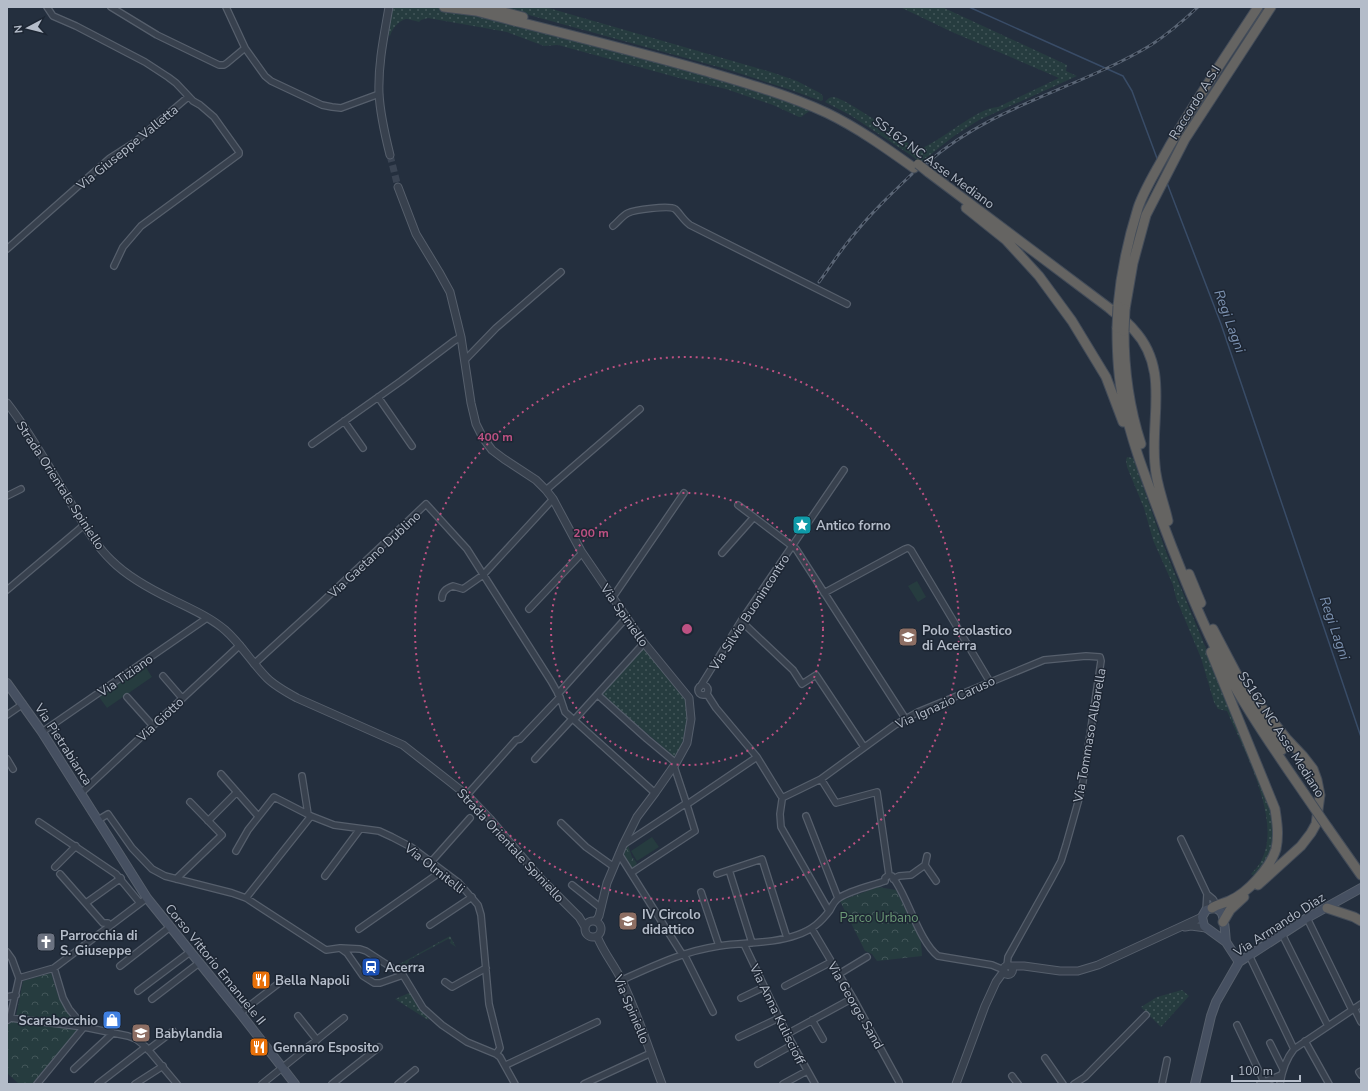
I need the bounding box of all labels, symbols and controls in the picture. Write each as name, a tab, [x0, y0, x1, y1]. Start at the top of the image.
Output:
north arrow	[8, 8, 48, 48]
text: N	[11, 24, 27, 34]
street label: Raccordo A.S.I	[1165, 62, 1225, 143]
street label: Via Giuseppe Valletta	[72, 101, 182, 195]
street label: SS162 NC Asse Mediano	[869, 112, 998, 213]
water label: Regi Lagni	[1209, 287, 1250, 356]
street label: Strada Orientale Spiniello	[12, 418, 109, 553]
text: 400 m	[477, 429, 513, 445]
street label: Via Gaetano Dublino	[324, 507, 425, 603]
place icon: Antico forno	[791, 514, 813, 536]
place label: Antico forno	[816, 517, 891, 535]
text: 200 m	[573, 525, 609, 541]
street label: Via Silvio Buonincontro	[705, 551, 794, 675]
street label: Via Spiniello	[595, 580, 652, 651]
water label: Regi Lagni	[1315, 594, 1355, 663]
centre of rings	[680, 622, 694, 636]
place label: Polo scolastico di Acerra	[922, 622, 1012, 655]
school or university icon: Polo scolastico di Acerra	[897, 626, 919, 648]
street label: Via Tiziano	[94, 650, 157, 702]
street label: Via Tommaso Albarella	[1069, 667, 1111, 805]
street label: SS162 NC Asse Mediano	[1234, 668, 1329, 801]
street label: Via Ignazio Caruso	[892, 672, 998, 734]
street label: Via Giotto	[133, 693, 188, 747]
street label: Via Pietrabianca	[29, 699, 96, 789]
street label: Strada Orientale Spiniello	[453, 785, 568, 907]
street label: Via Olmitelli	[400, 839, 468, 898]
street label: Via Armando Diaz	[1230, 889, 1329, 962]
street label: Corso Vittorio Emanuele II	[161, 900, 270, 1029]
place label: IV Circolo didattico	[642, 906, 701, 939]
park label: Parco Urbano	[839, 909, 919, 927]
school or university icon: IV Circolo didattico	[617, 910, 639, 932]
place label: Parrocchia di S. Giuseppe	[60, 927, 138, 960]
church icon: Parrocchia di S. Giuseppe	[35, 931, 57, 953]
station icon: Acerra	[360, 956, 382, 978]
street label: Via George Sand	[822, 958, 887, 1052]
place label: Acerra	[385, 959, 425, 977]
street label: Via Anna Kuliscioff	[745, 960, 810, 1068]
restaurant icon: Bella Napoli	[250, 969, 272, 991]
street label: Via Spiniello	[608, 971, 654, 1046]
place label: Bella Napoli	[275, 972, 350, 990]
shop icon: Scarabocchio	[101, 1009, 123, 1031]
place label: Scarabocchio	[19, 1012, 98, 1030]
school or university icon: Babylandia	[130, 1022, 152, 1044]
place label: Babylandia	[155, 1025, 223, 1043]
restaurant icon: Gennaro Esposito	[248, 1036, 270, 1058]
place label: Gennaro Esposito	[273, 1039, 379, 1057]
scale bar	[1232, 1057, 1300, 1083]
text: 100 m	[1238, 1063, 1273, 1079]

